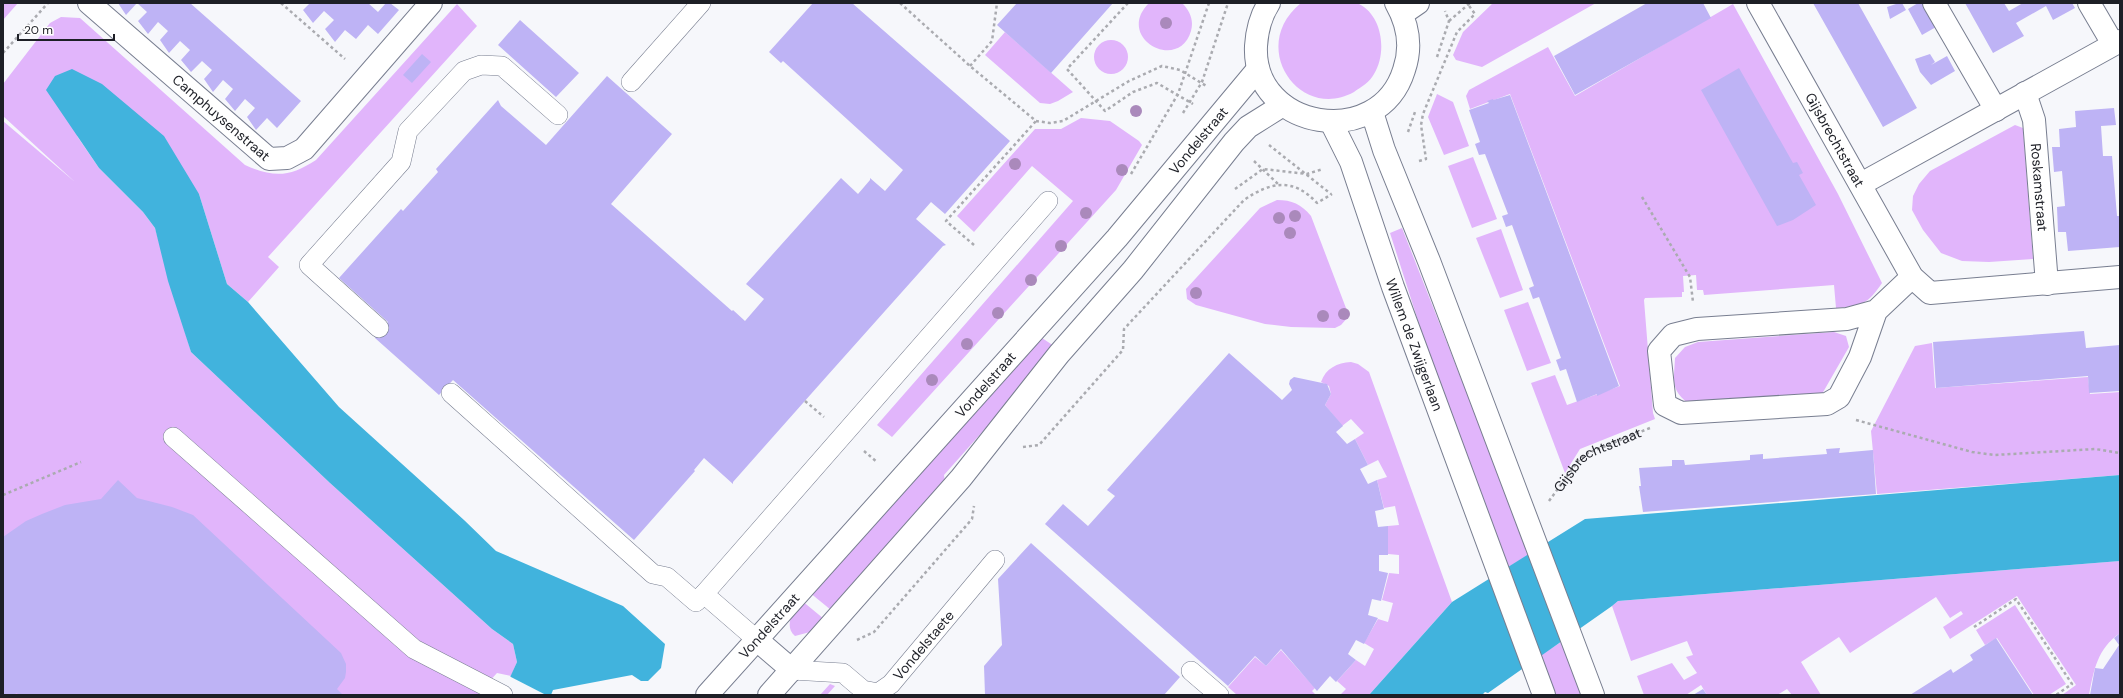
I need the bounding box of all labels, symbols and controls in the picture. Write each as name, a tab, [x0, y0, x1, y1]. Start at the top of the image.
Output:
scale bar	[18, 16, 114, 42]
text: 20 m	[24, 22, 53, 38]
street label: Camphuysenstraat	[169, 70, 274, 165]
street label: Gijsbrechtstraat	[1801, 89, 1869, 190]
street label: Vondelstraat	[1165, 103, 1232, 178]
street label: Roskamstraat	[2027, 143, 2052, 232]
street label: Willem de Zwijgerlaan	[1382, 276, 1447, 413]
street label: Vondelstraat	[951, 348, 1020, 421]
street label: Gijsbrechtstraat	[1549, 423, 1644, 496]
street label: Vondelstraat	[735, 589, 803, 663]
street label: Vondelstaete	[889, 607, 958, 684]

